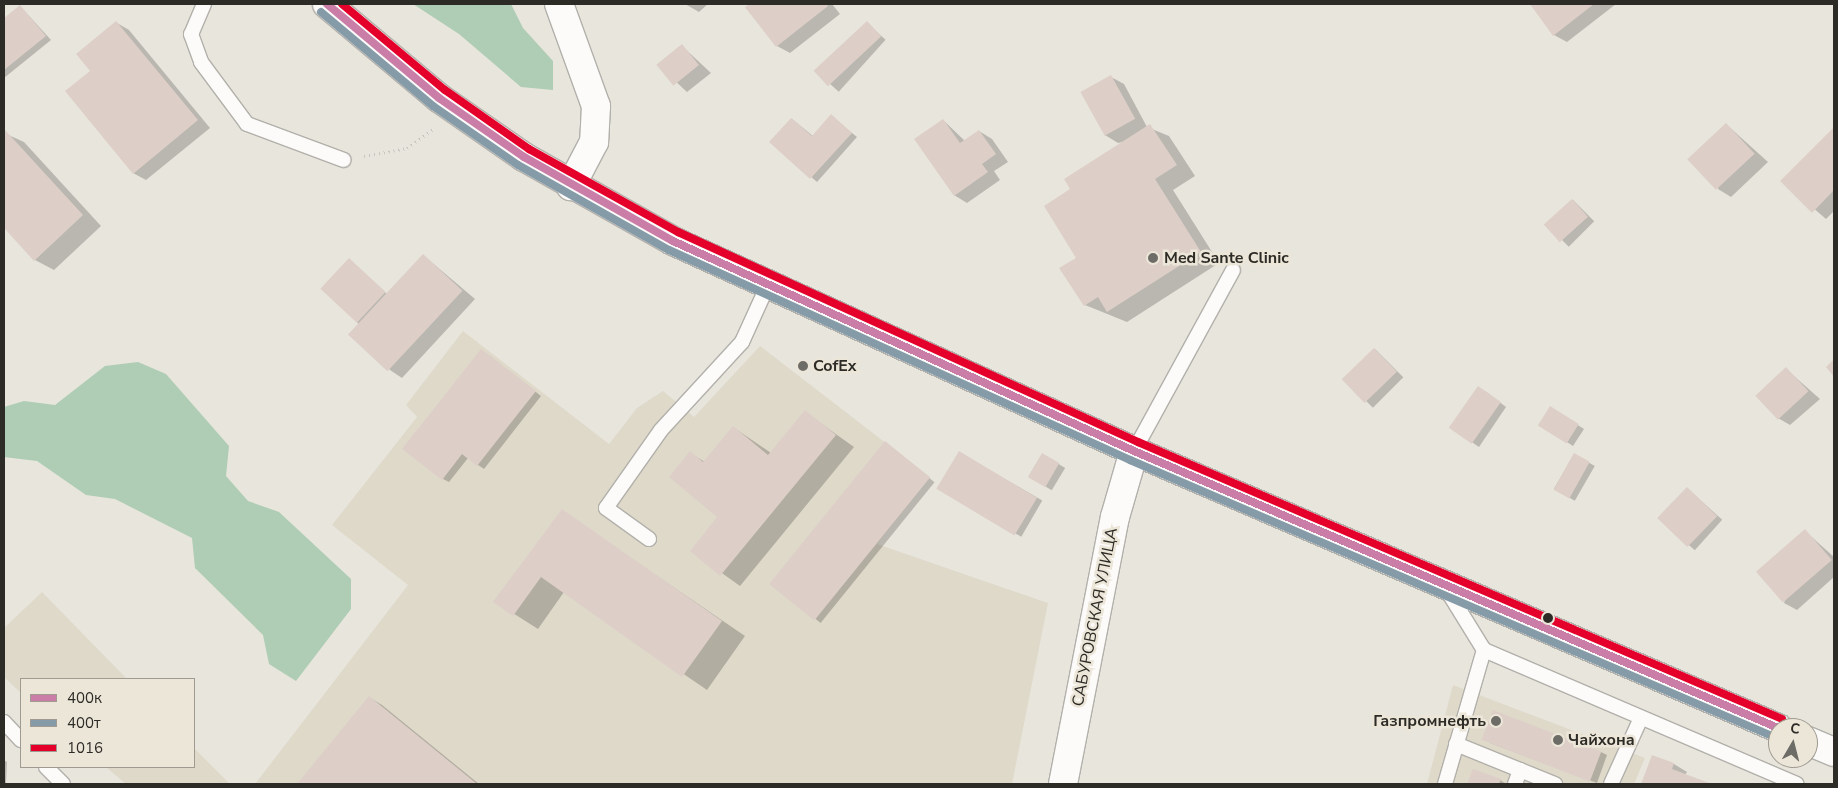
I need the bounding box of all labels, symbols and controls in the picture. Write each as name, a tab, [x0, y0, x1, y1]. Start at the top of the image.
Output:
place label: Med Sante Clinic	[1164, 248, 1289, 268]
marker: Med Sante Clinic	[1146, 251, 1160, 265]
place label: CofEx	[813, 356, 857, 376]
marker: CofEx	[797, 360, 809, 372]
street label: САБУРОВСКАЯ УЛИЦА	[1068, 526, 1122, 708]
unlabelled marker	[1543, 613, 1553, 623]
legend	[20, 678, 195, 768]
text: 400к	[67, 688, 102, 708]
place label: Газпромнефть	[1373, 711, 1486, 731]
text: 400т	[67, 713, 101, 733]
marker: Газпромнефть	[1490, 715, 1502, 727]
north arrow	[1768, 718, 1818, 768]
text: С	[1789, 719, 1801, 739]
place label: Чайхона	[1568, 730, 1635, 750]
marker: Чайхона	[1552, 734, 1564, 746]
text: 1016	[67, 738, 103, 758]

